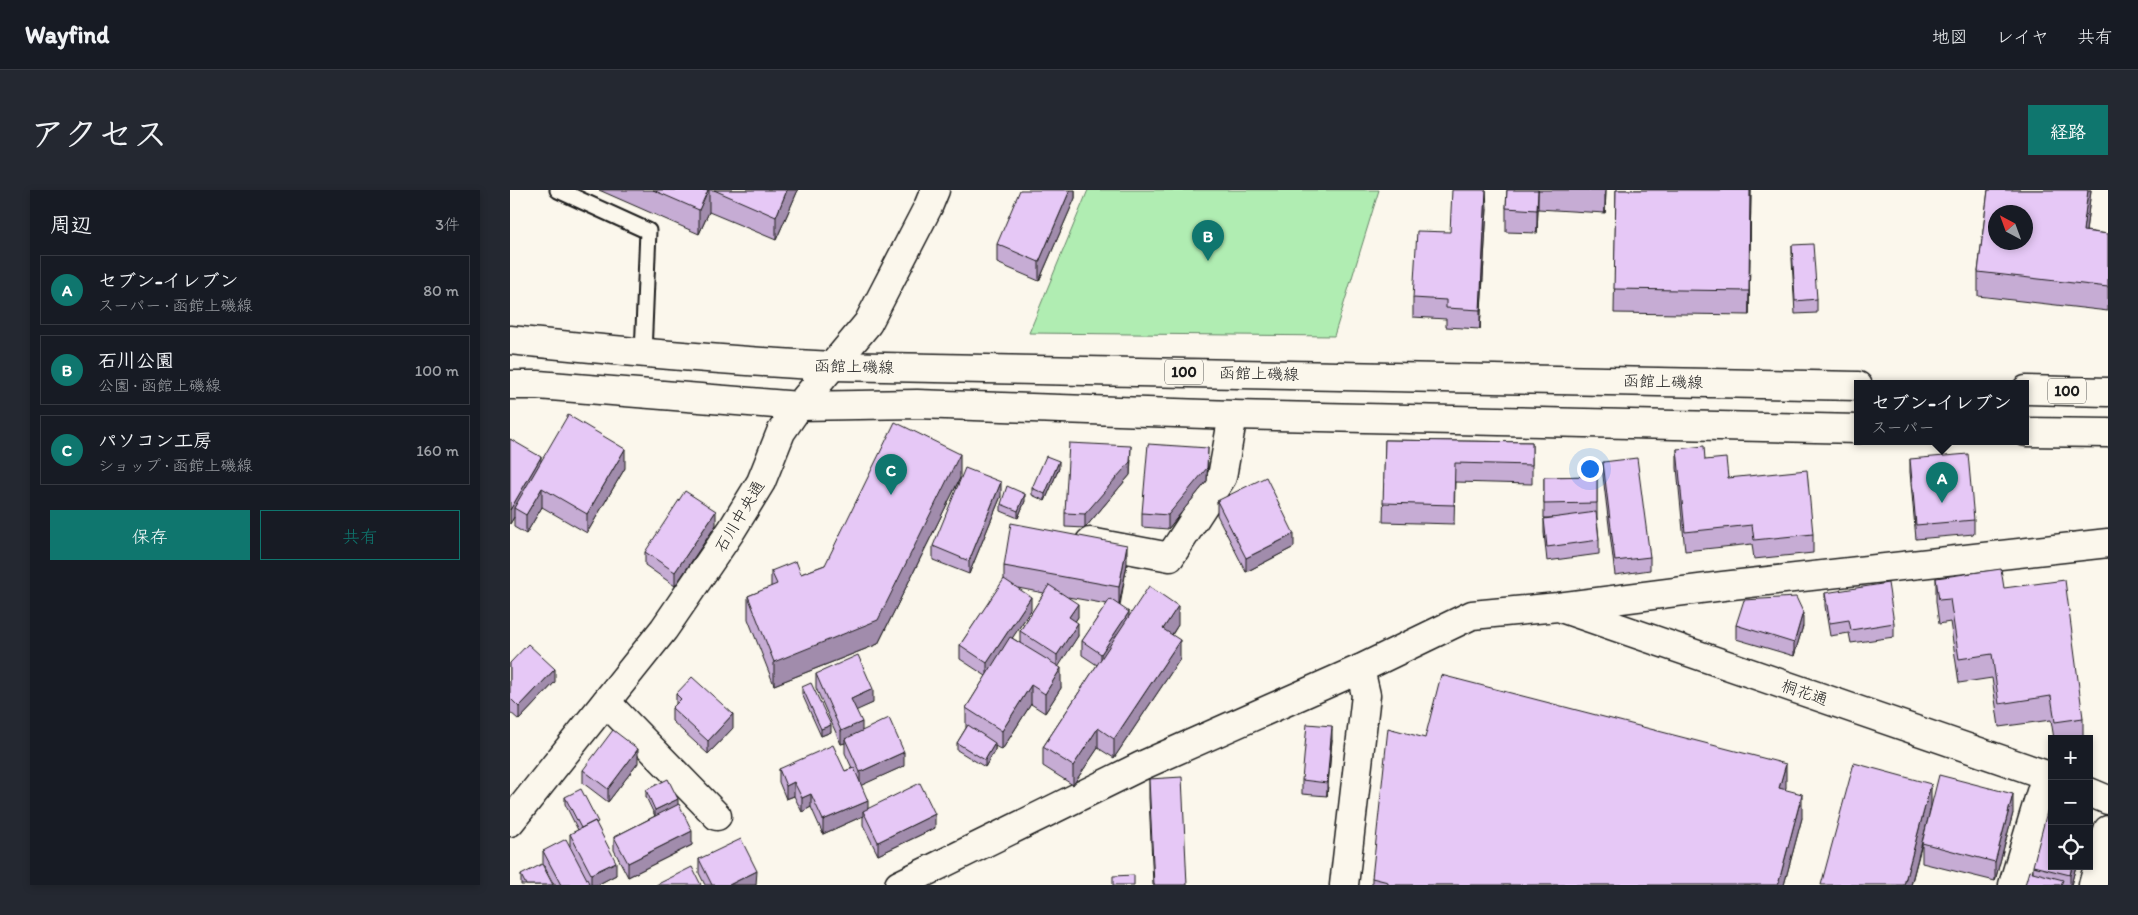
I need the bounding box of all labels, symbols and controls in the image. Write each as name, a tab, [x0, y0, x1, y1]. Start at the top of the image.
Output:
text: Wayfind	[25, 20, 109, 49]
text: 地図	[1932, 26, 1968, 48]
text: レイヤ	[1996, 26, 2049, 48]
text: 共有	[2077, 26, 2113, 48]
button: 経路	[2028, 105, 2108, 155]
text: アクセス	[30, 113, 168, 155]
north arrow	[1988, 205, 2033, 250]
text: 周辺	[50, 212, 92, 237]
text: 3件	[435, 215, 460, 234]
pin: B	[1192, 220, 1224, 261]
text: セブン-イレブン	[98, 269, 239, 292]
text: A	[62, 281, 72, 300]
text: 80 m	[423, 281, 459, 300]
text: スーパー · 函館上磯線	[98, 296, 252, 315]
text: 石川公園	[98, 349, 174, 372]
street label: 函館上磯線	[814, 356, 894, 377]
road number: 100	[1165, 360, 1203, 384]
text: B	[62, 361, 72, 380]
text: 100 m	[415, 361, 459, 380]
street label: 函館上磯線	[1219, 363, 1299, 384]
street label: 函館上磯線	[1623, 371, 1703, 392]
text: 公園 · 函館上磯線	[98, 376, 221, 395]
road number: 100	[2048, 378, 2086, 404]
popup	[1854, 380, 2029, 445]
text: セブン-イレブン	[1871, 391, 2012, 414]
text: スーパー	[1871, 418, 1935, 437]
text: パソコン工房	[98, 429, 212, 452]
text: C	[62, 441, 72, 460]
text: 160 m	[416, 441, 459, 460]
pin: C	[875, 454, 907, 495]
text: ショップ · 函館上磯線	[98, 456, 252, 475]
your location	[1577, 456, 1603, 482]
pin: A	[1926, 462, 1958, 503]
street label: 石川中央通	[711, 477, 768, 555]
button: 保存	[50, 510, 250, 560]
button: 共有	[260, 510, 460, 560]
street label: 桐花通	[1779, 676, 1831, 709]
map controls	[2048, 735, 2093, 870]
button: +	[2048, 735, 2093, 780]
button: −	[2048, 780, 2093, 825]
button: locate	[2048, 825, 2093, 870]

